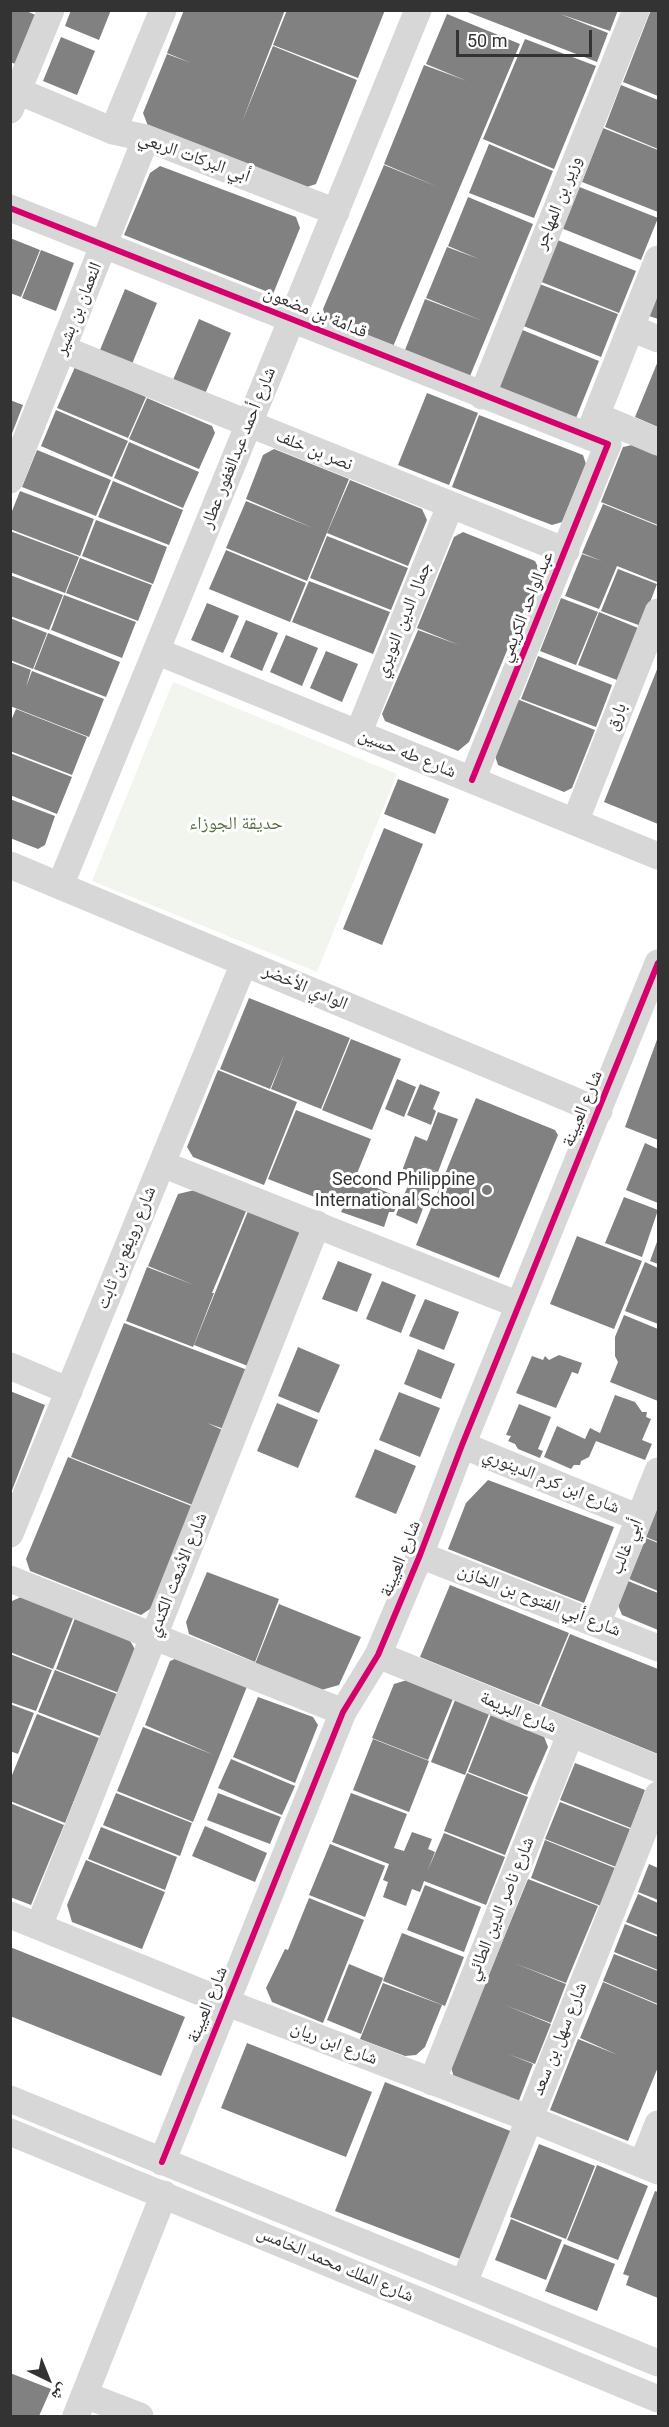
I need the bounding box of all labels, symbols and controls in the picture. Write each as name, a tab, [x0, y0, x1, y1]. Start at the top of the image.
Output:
scale bar	[459, 18, 596, 56]
text: 50 m	[467, 30, 507, 51]
street label: أبي البركات الربعي	[135, 128, 253, 188]
street label: وزير بن المهاجر	[530, 153, 588, 253]
street label: النعمان بن بشير	[51, 259, 107, 359]
street label: قدامة بن مضعون	[260, 282, 370, 344]
street label: شارع أحمد عبدالغفور عطار	[197, 364, 281, 532]
street label: نصر بن خلف	[272, 426, 356, 476]
street label: عبدالواحد الكريمي	[495, 548, 559, 666]
street label: جمال الدين النويري	[371, 559, 437, 681]
street label: بارق	[602, 700, 632, 734]
street label: شارع طه حسين	[355, 725, 459, 783]
park label: حديقة الجوزاء	[189, 813, 283, 835]
street label: الوادي الأخضر	[259, 960, 351, 1016]
street label: شارع العيينة	[558, 1068, 608, 1150]
place label: Second Philippine International School	[315, 1169, 475, 1212]
street label: شارع رويفع بن ثابت	[93, 1183, 161, 1313]
marker: Second Philippine International School	[480, 1183, 494, 1197]
street label: شارع ابن كرم الدينوري	[480, 1445, 622, 1519]
street label: شارع الأشعث الكندي	[143, 1510, 213, 1640]
street label: أبي غالب	[606, 1516, 648, 1578]
street label: شارع العيينة	[376, 1518, 426, 1600]
street label: شارع أبي الفتوح بن الخازن	[455, 1560, 623, 1642]
street label: شارع البريمة	[476, 1687, 560, 1739]
street label: شارع ناصر الدين الطائي	[462, 1834, 540, 1984]
street label: شارع العيينة	[183, 1964, 233, 2046]
street label: شارع سهل بن سعد	[527, 1979, 593, 2099]
street label: شارع ابن ريان	[288, 2018, 380, 2070]
street label: شارع الملك محمد الخامس	[253, 2222, 417, 2308]
north arrow	[18, 2349, 78, 2409]
text: ش	[48, 2380, 73, 2405]

